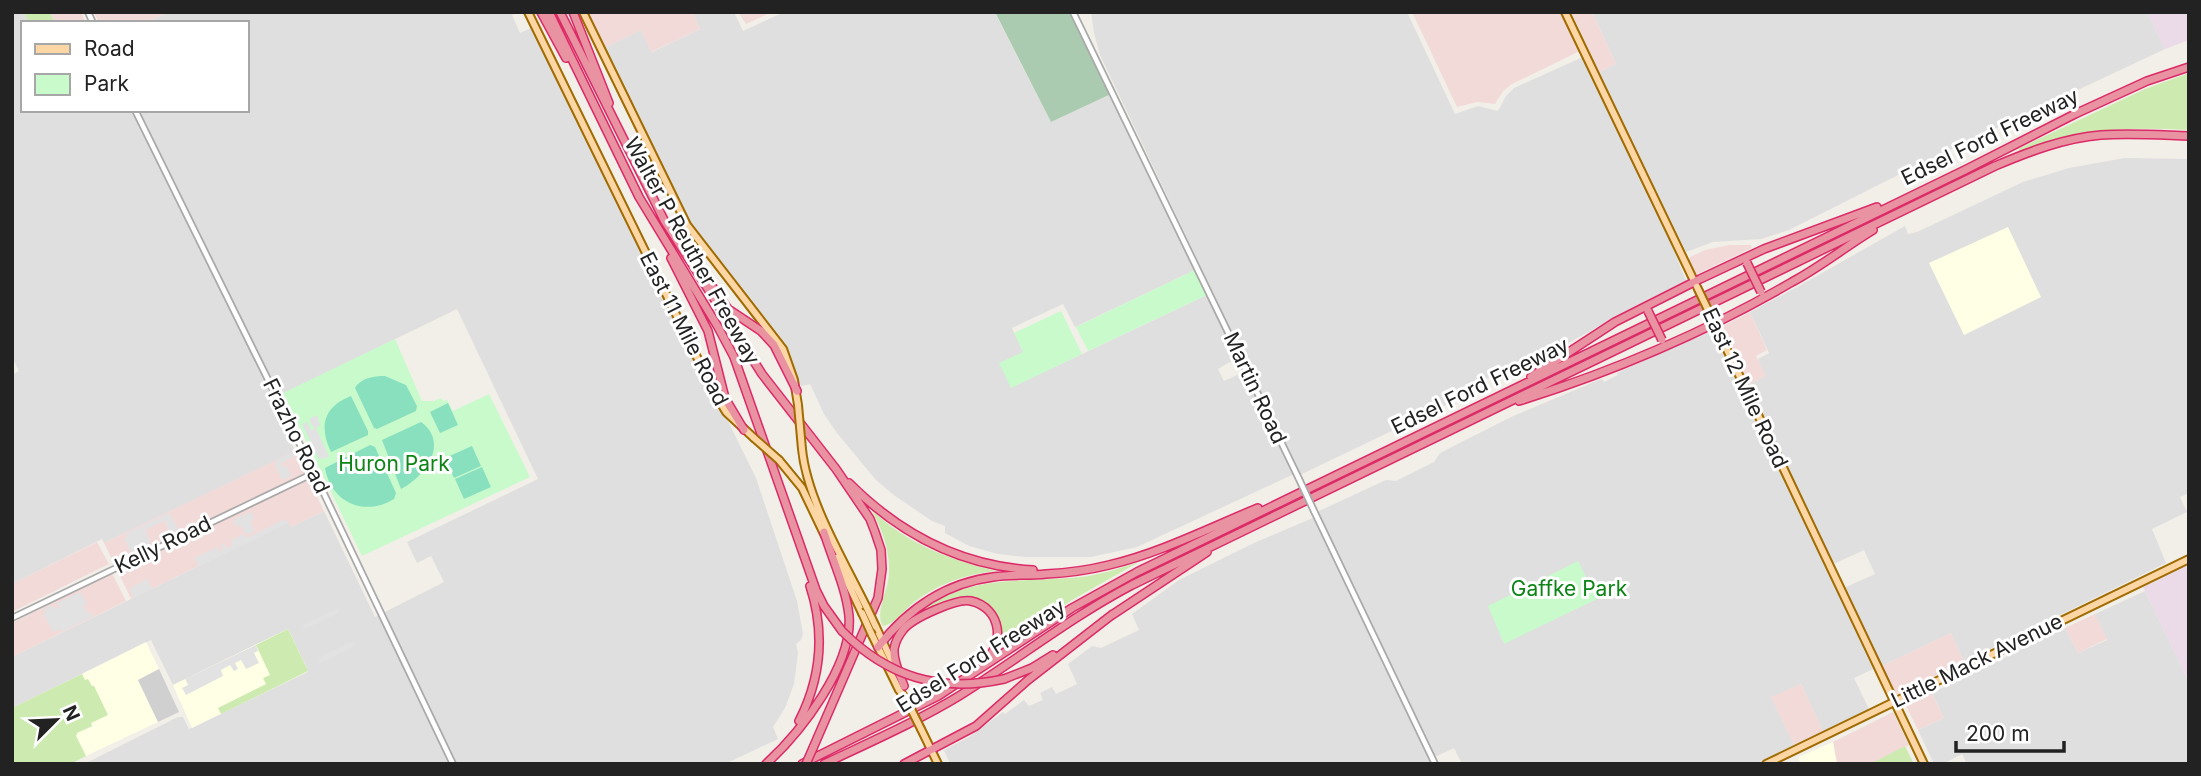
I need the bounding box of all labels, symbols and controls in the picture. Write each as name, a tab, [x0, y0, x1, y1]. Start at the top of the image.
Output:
legend	[21, 21, 248, 112]
text: Road	[84, 36, 135, 61]
text: Park	[84, 71, 129, 96]
street label: Edsel Ford Freeway	[1897, 83, 2083, 190]
street label: Walter P Reuther Freeway	[619, 133, 766, 369]
street label: East 11 Mile Road	[635, 248, 734, 410]
street label: East 12 Mile Road	[1697, 304, 1793, 472]
street label: Martin Road	[1219, 328, 1292, 447]
street label: Edsel Ford Freeway	[1387, 332, 1573, 439]
street label: Frazho Road	[258, 374, 335, 497]
park label: Huron Park	[338, 451, 450, 476]
street label: Kelly Road	[110, 510, 215, 579]
park label: Gaffke Park	[1511, 576, 1628, 601]
street label: Edsel Ford Freeway	[892, 593, 1070, 718]
street label: Little Mack Avenue	[1887, 608, 2066, 713]
north arrow	[21, 685, 91, 755]
text: N	[58, 702, 85, 725]
scale bar	[1956, 710, 2064, 754]
text: 200 m	[1966, 721, 2030, 746]

